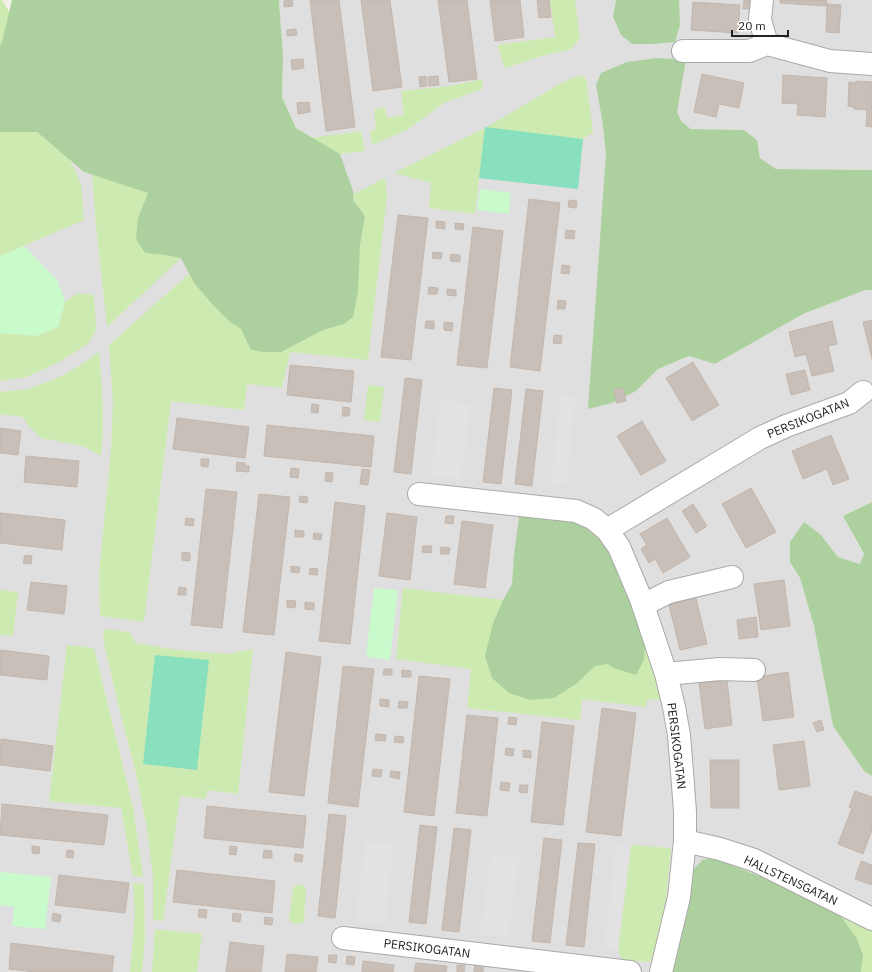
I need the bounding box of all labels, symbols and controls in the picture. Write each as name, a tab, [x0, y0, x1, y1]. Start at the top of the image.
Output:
scale bar	[732, 12, 788, 38]
text: 20 m	[738, 18, 766, 33]
street label: PERSIKOGATAN	[765, 395, 851, 441]
street label: PERSIKOGATAN	[664, 702, 690, 790]
street label: HALLSTENSGATAN	[742, 852, 840, 908]
street label: PERSIKOGATAN	[383, 935, 471, 961]

